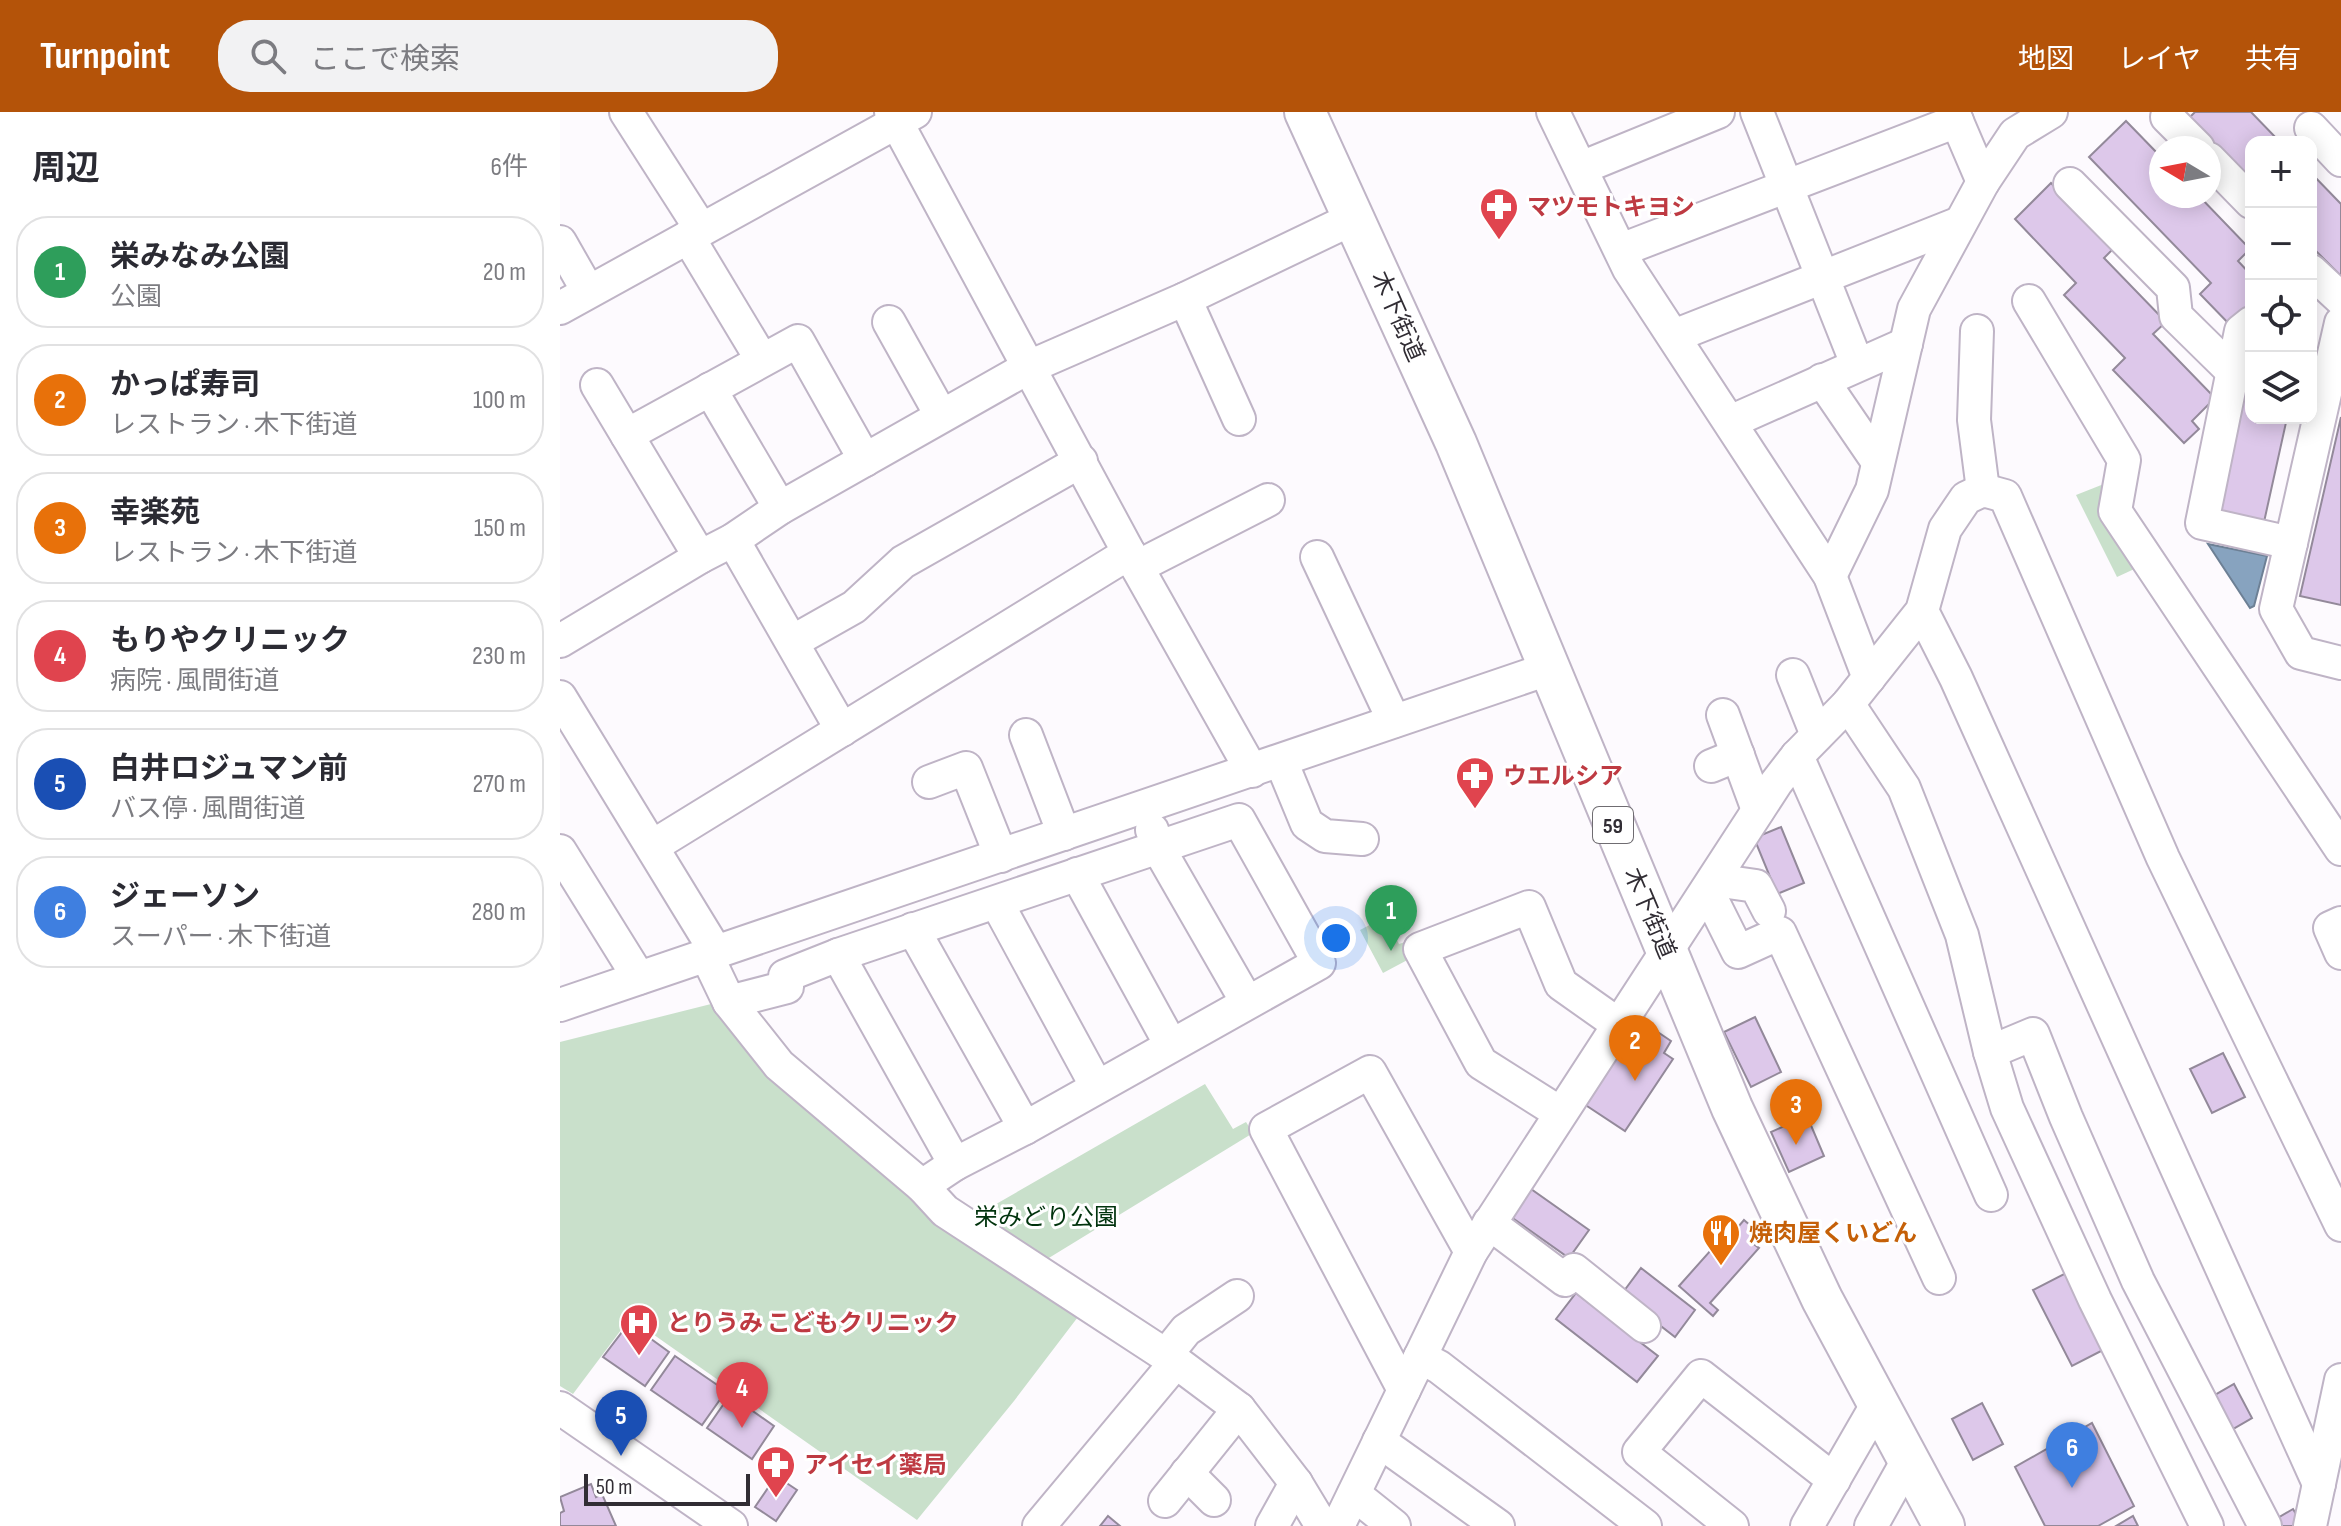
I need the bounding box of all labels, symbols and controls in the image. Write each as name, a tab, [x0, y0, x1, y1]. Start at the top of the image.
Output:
search box	[218, 20, 778, 92]
text: Turnpoint	[40, 34, 170, 79]
icon: search	[246, 34, 290, 78]
text: ここで検索	[310, 42, 460, 78]
text: 地図	[2018, 43, 2074, 76]
text: レイヤ	[2118, 43, 2201, 76]
text: 共有	[2245, 43, 2301, 76]
north arrow	[2149, 136, 2221, 208]
map controls	[2245, 136, 2317, 424]
button: +	[2245, 136, 2317, 208]
text: 周辺	[32, 148, 100, 189]
text: 6件	[491, 152, 528, 183]
pharmacy icon: マツモトキヨシ	[1478, 186, 1520, 241]
place label: マツモトキヨシ	[1527, 193, 1695, 222]
button: −	[2245, 208, 2317, 280]
text: 栄みなみ公園	[110, 239, 290, 275]
text: 1	[55, 257, 65, 288]
text: 20 m	[483, 257, 526, 288]
street label: 木下街道	[1365, 266, 1430, 366]
button: locate	[2245, 280, 2317, 352]
text: 公園	[110, 282, 162, 313]
button: layers	[2245, 352, 2317, 424]
text: かっぱ寿司	[110, 367, 260, 403]
text: 2	[54, 385, 66, 416]
text: 100 m	[473, 385, 526, 416]
text: レストラン · 木下街道	[110, 410, 357, 441]
text: 幸楽苑	[110, 495, 200, 531]
text: 3	[54, 513, 66, 544]
text: 150 m	[474, 513, 526, 544]
text: レストラン · 木下街道	[110, 538, 357, 569]
text: もりやクリニック	[110, 623, 350, 659]
text: 4	[54, 641, 66, 672]
text: 230 m	[472, 641, 526, 672]
text: 病院 · 風間街道	[110, 666, 279, 697]
text: 白井ロジュマン前	[110, 751, 348, 787]
pharmacy icon: ウエルシア	[1454, 755, 1496, 810]
place label: ウエルシア	[1503, 762, 1623, 791]
text: 5	[54, 769, 66, 800]
text: 270 m	[473, 769, 526, 800]
text: バス停 · 風間街道	[110, 794, 305, 825]
road number: 59	[1593, 807, 1633, 843]
street label: 木下街道	[1617, 863, 1682, 963]
text: ジェーソン	[110, 879, 260, 915]
pin: 1	[1365, 885, 1417, 951]
text: 6	[54, 897, 66, 928]
text: 280 m	[471, 897, 526, 928]
your location	[1316, 918, 1356, 958]
text: スーパー · 木下街道	[110, 922, 331, 953]
pin: 2	[1609, 1015, 1661, 1081]
pin: 3	[1770, 1079, 1822, 1145]
park label: 栄みどり公園	[974, 1203, 1118, 1232]
restaurant icon: 焼肉屋くいどん	[1700, 1212, 1742, 1267]
place label: 焼肉屋くいどん	[1749, 1219, 1917, 1248]
hospital icon: とりうみ こどもクリニック	[618, 1302, 660, 1357]
place label: とりうみ こどもクリニック	[667, 1309, 959, 1338]
pin: 4	[716, 1362, 768, 1428]
pin: 5	[595, 1390, 647, 1456]
pin: 6	[2046, 1422, 2098, 1488]
pharmacy icon: アイセイ薬局	[755, 1444, 797, 1499]
place label: アイセイ薬局	[804, 1451, 947, 1480]
scale bar	[584, 1470, 750, 1506]
text: 50 m	[596, 1474, 632, 1501]

